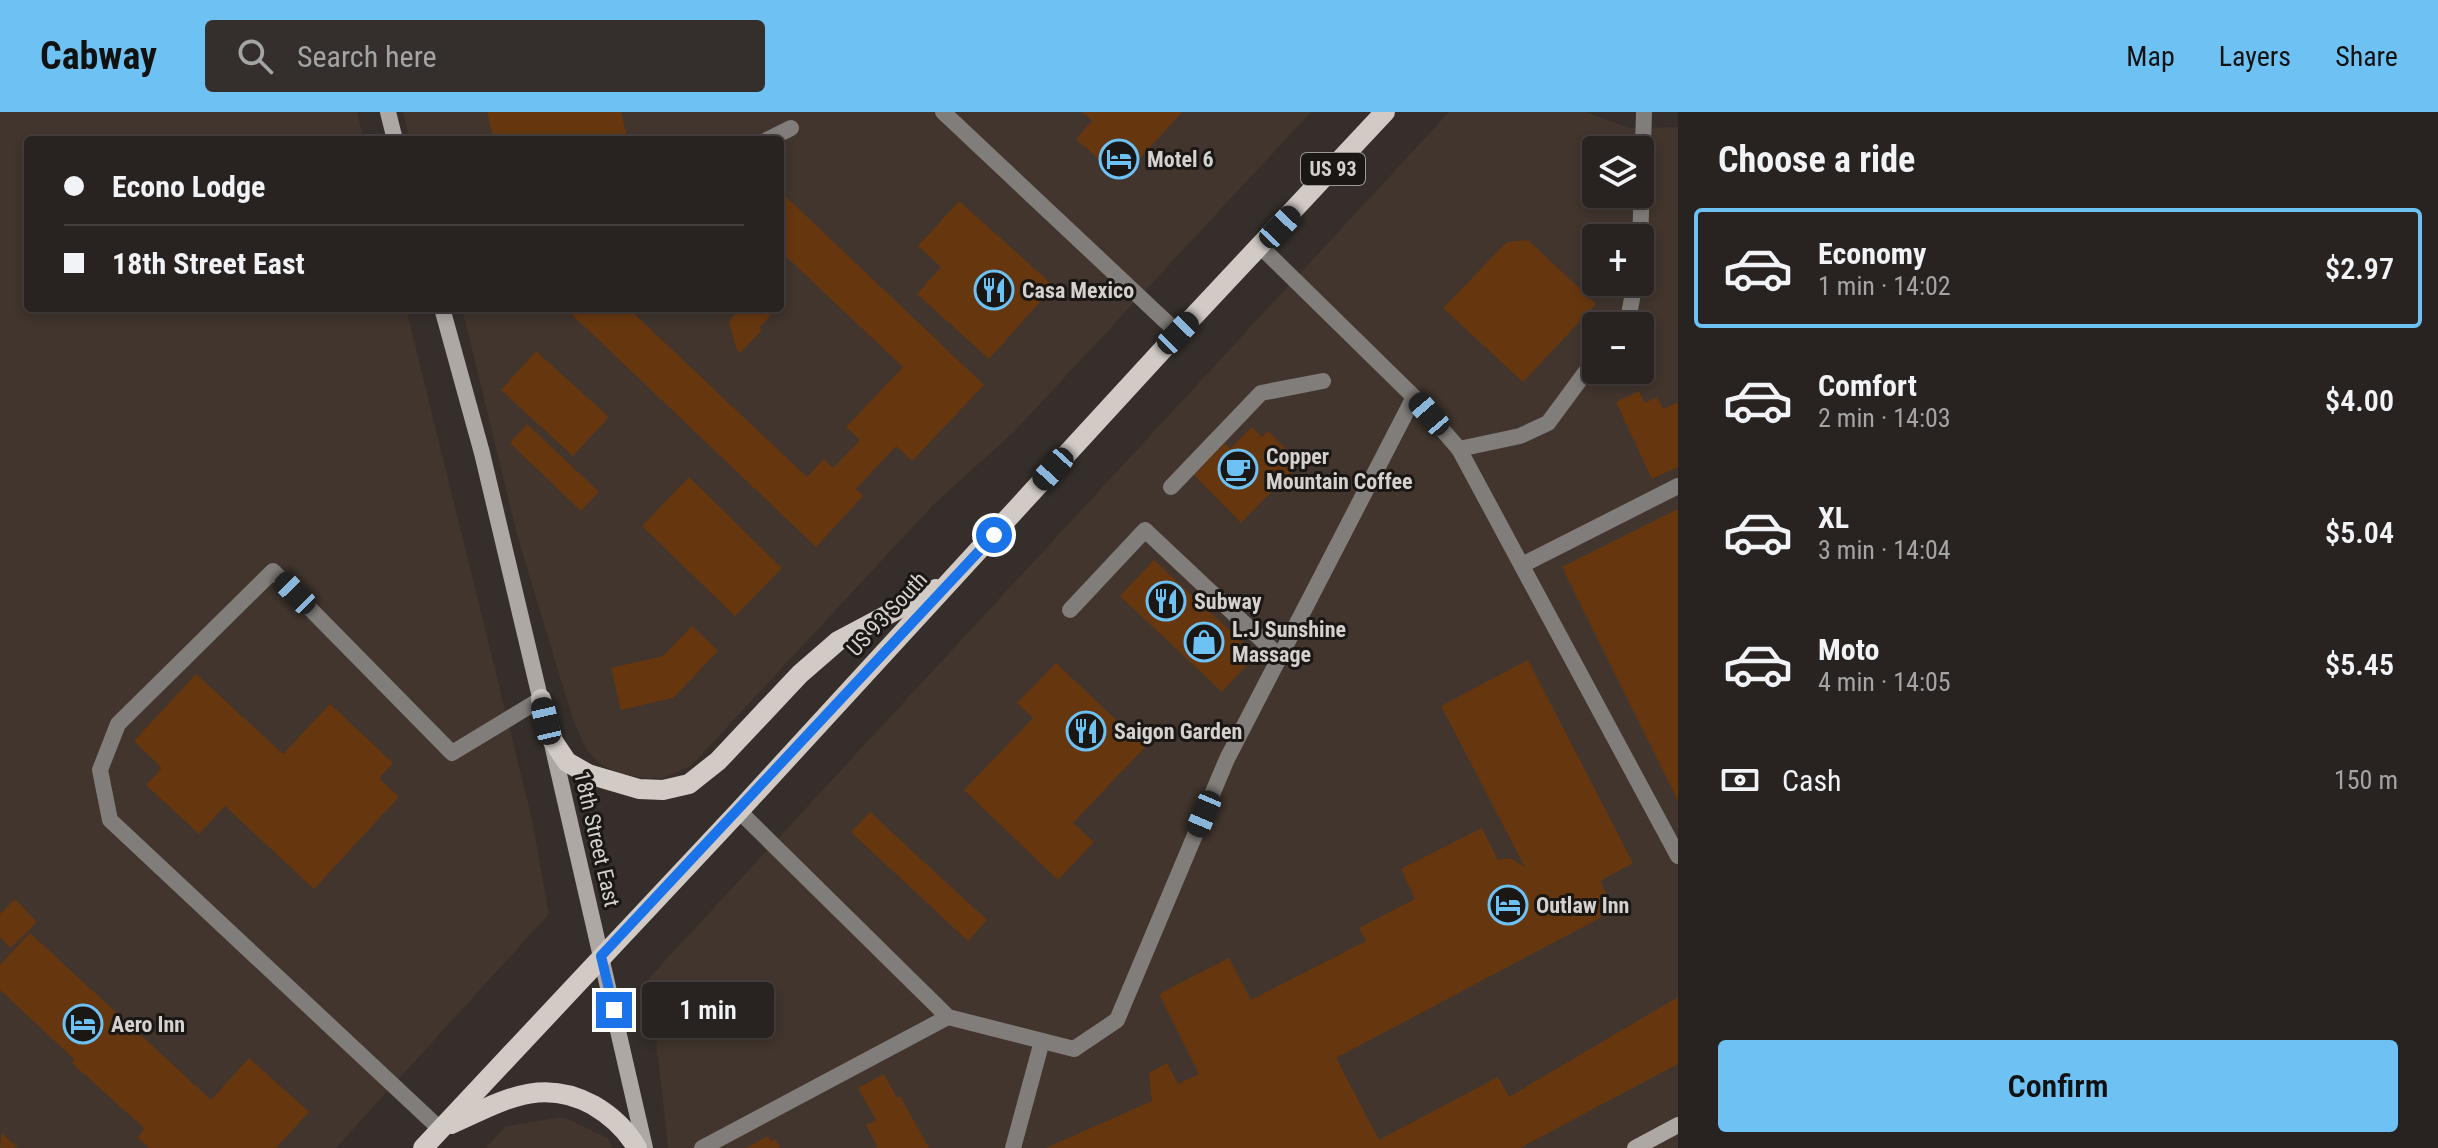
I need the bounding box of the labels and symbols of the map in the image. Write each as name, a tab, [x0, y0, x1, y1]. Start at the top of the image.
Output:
hotel icon: Motel 6	[1098, 138, 1140, 180]
place label: Motel 6	[1147, 147, 1214, 172]
road number: US 93	[1301, 153, 1365, 185]
car	[1255, 201, 1305, 253]
restaurant icon: Casa Mexico	[973, 269, 1015, 311]
place label: Casa Mexico	[1022, 278, 1134, 303]
car	[1153, 307, 1203, 359]
car	[1404, 388, 1454, 440]
car	[1028, 443, 1078, 495]
place label: Copper Mountain Coffee	[1266, 444, 1413, 494]
cafe icon: Copper Mountain Coffee	[1217, 448, 1259, 490]
route start	[976, 517, 1012, 553]
car	[270, 567, 320, 619]
street label: US 93 South	[842, 567, 932, 661]
restaurant icon: Subway	[1145, 580, 1187, 622]
place label: Subway	[1194, 589, 1262, 614]
place label: L.J Sunshine Massage	[1232, 617, 1346, 667]
shop icon: L.J Sunshine Massage	[1183, 621, 1225, 663]
car	[529, 695, 563, 747]
restaurant icon: Saigon Garden	[1065, 710, 1107, 752]
place label: Saigon Garden	[1114, 719, 1242, 744]
street label: 18th Street East	[569, 769, 625, 909]
car	[1184, 787, 1224, 841]
hotel icon: Outlaw Inn	[1487, 884, 1529, 926]
place label: Outlaw Inn	[1536, 893, 1629, 918]
callout: 1 min	[642, 982, 774, 1038]
route end	[596, 992, 632, 1028]
hotel icon: Aero Inn	[62, 1003, 104, 1045]
place label: Aero Inn	[111, 1012, 185, 1037]

